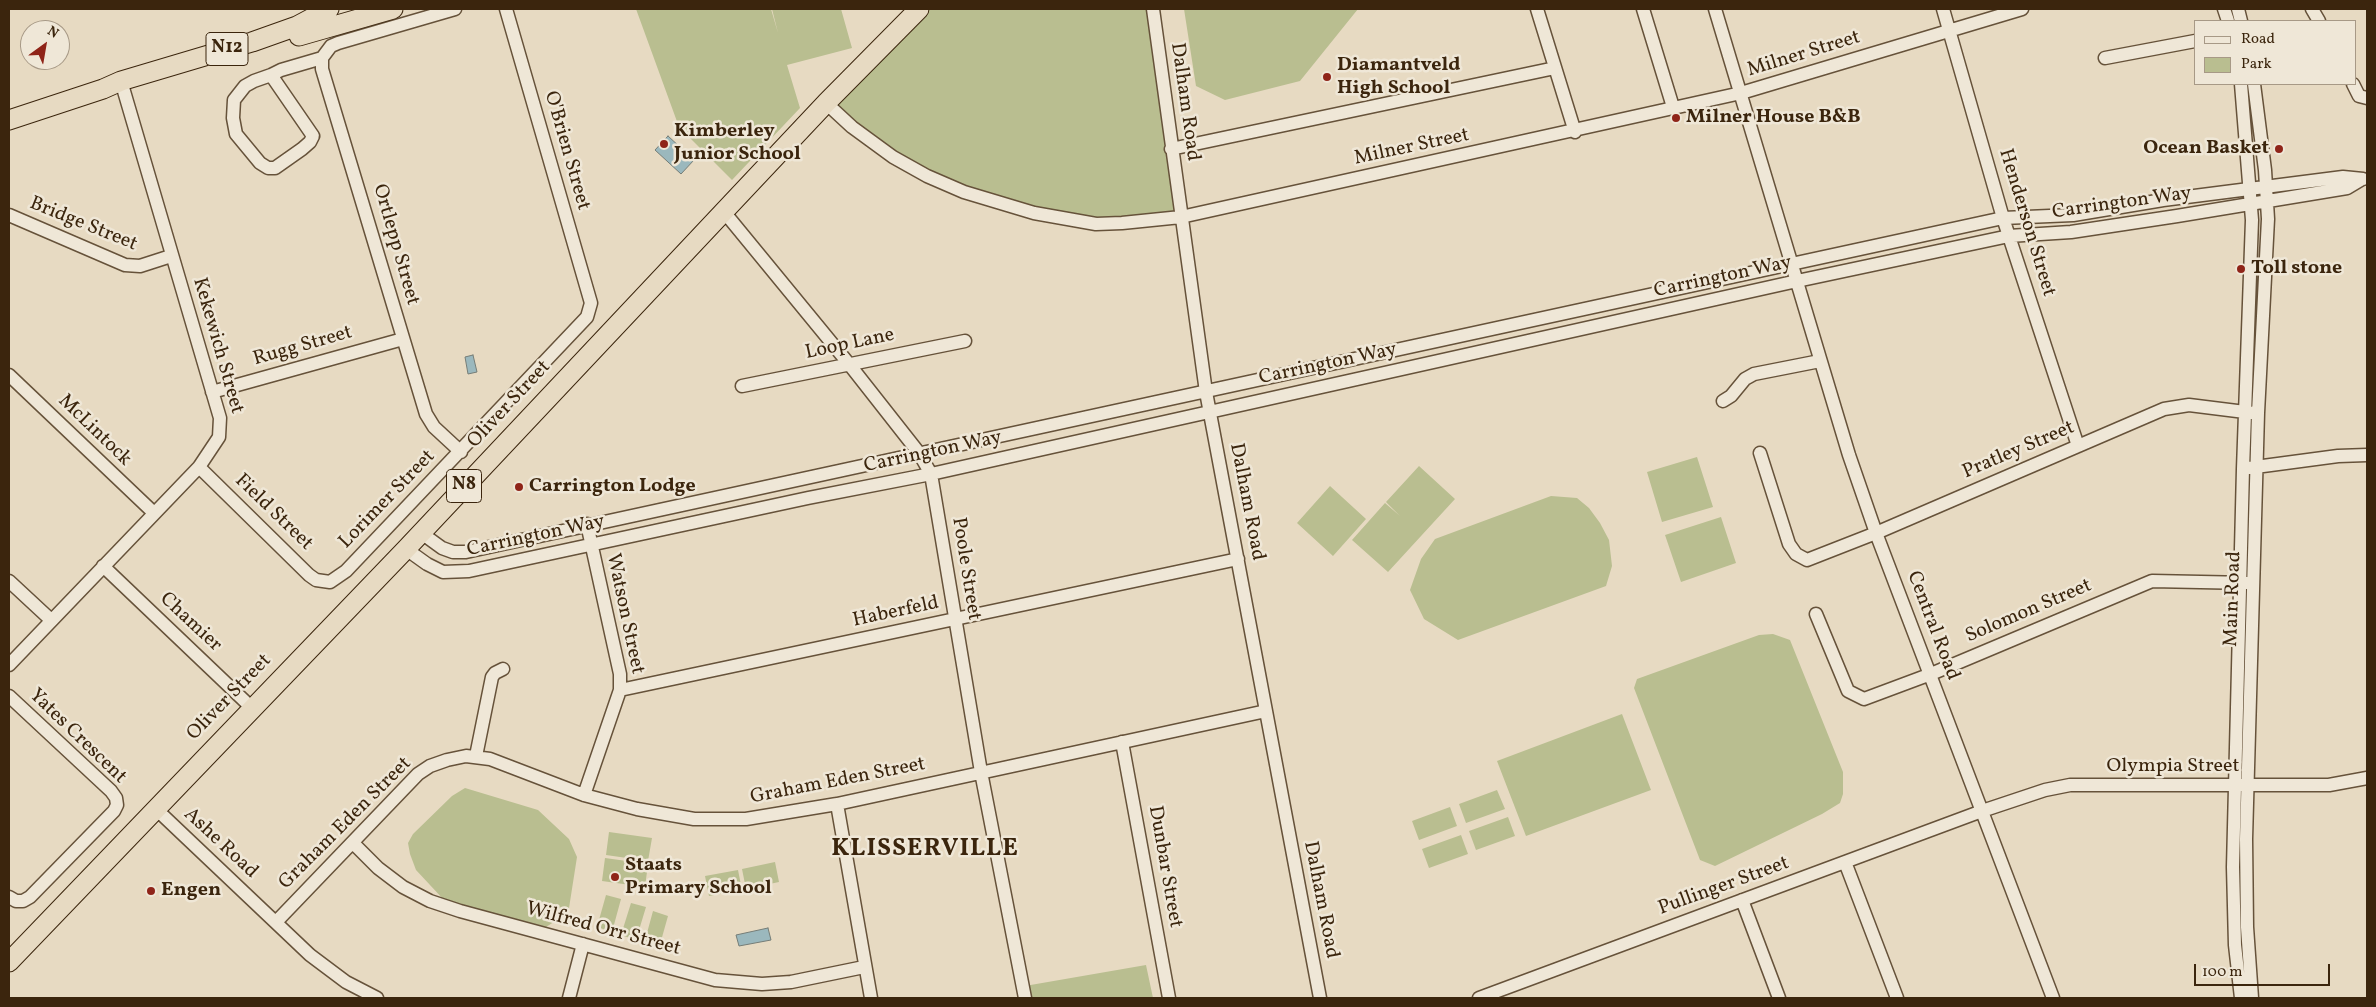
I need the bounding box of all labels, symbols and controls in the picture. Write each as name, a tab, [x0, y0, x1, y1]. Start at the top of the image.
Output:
north arrow	[20, 20, 70, 70]
legend	[2194, 20, 2356, 85]
text: N	[43, 22, 62, 43]
street label: Milner Street	[1745, 26, 1863, 84]
text: Road	[2241, 29, 2275, 50]
road number: N12	[206, 33, 248, 66]
street label: Dalham Road	[1164, 41, 1204, 163]
place label: Diamantveld High School	[1337, 54, 1461, 101]
text: Park	[2241, 54, 2272, 75]
marker: Diamantveld High School	[1321, 71, 1333, 83]
street label: O'Brien Street	[538, 89, 594, 213]
place label: Milner House B&B	[1686, 106, 1861, 130]
marker: Milner House B&B	[1670, 112, 1682, 124]
place label: Kimberley Junior School	[674, 120, 801, 167]
street label: Milner Street	[1352, 124, 1472, 172]
place label: Ocean Basket	[2143, 137, 2269, 161]
marker: Kimberley Junior School	[658, 138, 670, 150]
marker: Ocean Basket	[2273, 143, 2285, 155]
street label: Henderson Street	[1992, 146, 2060, 300]
street label: Ortlepp Street	[366, 182, 424, 308]
street label: Carrington Way	[2051, 182, 2193, 226]
street label: Bridge Street	[26, 192, 140, 258]
street label: Carrington Way	[1652, 252, 1794, 304]
place label: Toll stone	[2251, 257, 2342, 281]
marker: Toll stone	[2235, 263, 2247, 275]
street label: Kekewich Street	[186, 275, 248, 417]
street label: Rugg Street	[251, 321, 355, 373]
street label: Loop Lane	[803, 324, 897, 366]
street label: Carrington Way	[1257, 339, 1399, 391]
street label: Oliver Street	[463, 356, 557, 454]
street label: McLintock	[52, 390, 136, 472]
street label: Pratley Street	[1959, 417, 2079, 485]
street label: Carrington Way	[862, 427, 1004, 479]
street label: Dalham Road	[1223, 441, 1269, 563]
street label: Lorimer Street	[335, 446, 441, 554]
street label: Field Street	[229, 470, 317, 556]
road number: N8	[446, 470, 482, 502]
place label: Carrington Lodge	[529, 475, 696, 499]
marker: Carrington Lodge	[513, 481, 525, 493]
street label: Carrington Way	[465, 511, 607, 563]
street label: Poole Street	[945, 516, 985, 622]
street label: Watson Street	[599, 551, 649, 677]
street label: Main Road	[2220, 551, 2248, 647]
street label: Central Road	[1900, 568, 1964, 684]
street label: Solomon Street	[1962, 575, 2096, 649]
street label: Chamier	[154, 588, 226, 658]
street label: Haberfeld	[851, 592, 941, 634]
street label: Oliver Street	[183, 650, 277, 746]
street label: Yates Crescent	[23, 684, 131, 790]
street label: Graham Eden Street	[275, 753, 417, 895]
street label: Graham Eden Street	[749, 753, 927, 811]
street label: Olympia Street	[2107, 755, 2239, 779]
street label: Ashe Road	[178, 803, 262, 885]
street label: Dunbar Street	[1141, 804, 1187, 930]
district label: KLISSERVILLE	[830, 835, 1020, 865]
street label: Dalham Road	[1297, 839, 1343, 961]
street label: Pullinger Street	[1655, 852, 1793, 922]
place label: Staats Primary School	[625, 854, 772, 901]
marker: Staats Primary School	[609, 871, 621, 883]
place label: Engen	[161, 879, 221, 903]
marker: Engen	[145, 885, 157, 897]
street label: Wilfred Orr Street	[523, 898, 683, 962]
scale bar	[2196, 954, 2332, 986]
text: 100 m	[2202, 962, 2242, 983]

